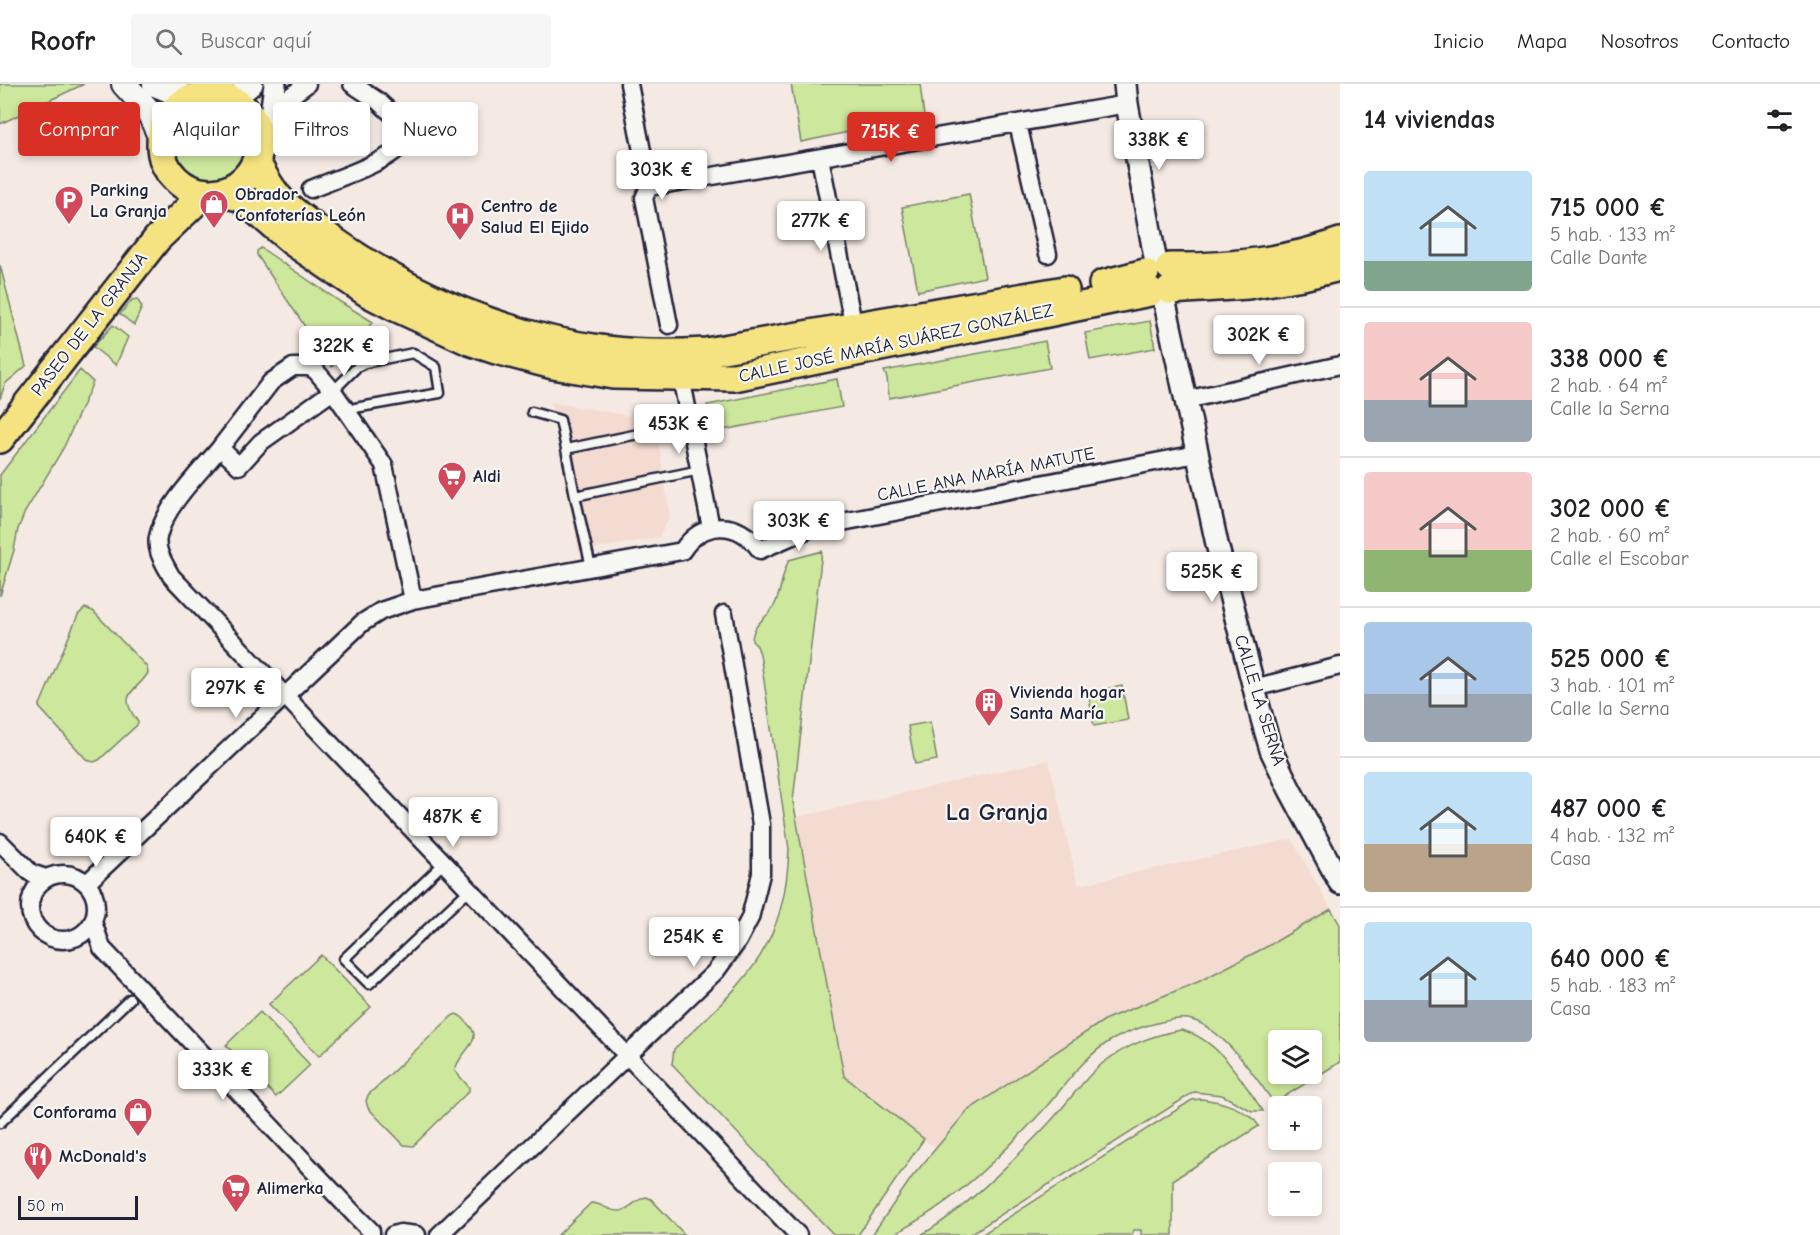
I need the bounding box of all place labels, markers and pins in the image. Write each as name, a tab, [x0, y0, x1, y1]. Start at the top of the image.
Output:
pin: 715K €	[842, 112, 940, 163]
pin: 338K €	[1110, 120, 1208, 171]
pin: 303K €	[613, 150, 711, 201]
place label: Parking La Granja	[90, 180, 167, 222]
parking icon: Parking La Granja	[53, 184, 85, 226]
place label: Obrador Confoterías León	[235, 184, 366, 226]
shop icon: Obrador Confoterías León	[198, 188, 230, 230]
place label: Centro de Salud El Ejido	[481, 196, 589, 238]
hospital icon: Centro de Salud El Ejido	[444, 200, 476, 242]
pin: 277K €	[772, 201, 870, 252]
pin: 302K €	[1210, 315, 1308, 366]
pin: 322K €	[295, 326, 393, 377]
pin: 453K €	[630, 404, 728, 455]
supermarket icon: Aldi	[436, 460, 468, 502]
place label: Aldi	[473, 466, 501, 487]
pin: 303K €	[750, 501, 848, 552]
pin: 525K €	[1163, 552, 1261, 603]
pin: 297K €	[187, 668, 285, 719]
place label: Vivienda hogar Santa María	[1010, 682, 1125, 724]
building icon: Vivienda hogar Santa María	[973, 686, 1005, 728]
pin: 487K €	[404, 797, 502, 848]
pin: 640K €	[47, 817, 145, 868]
pin: 254K €	[645, 917, 743, 968]
pin: 333K €	[174, 1050, 272, 1101]
shop icon: Conforama	[122, 1096, 154, 1138]
place label: Conforama	[33, 1102, 117, 1123]
restaurant icon: McDonald's	[22, 1140, 54, 1182]
place label: McDonald's	[59, 1146, 147, 1167]
supermarket icon: Alimerka	[220, 1172, 252, 1214]
place label: Alimerka	[257, 1178, 324, 1199]

